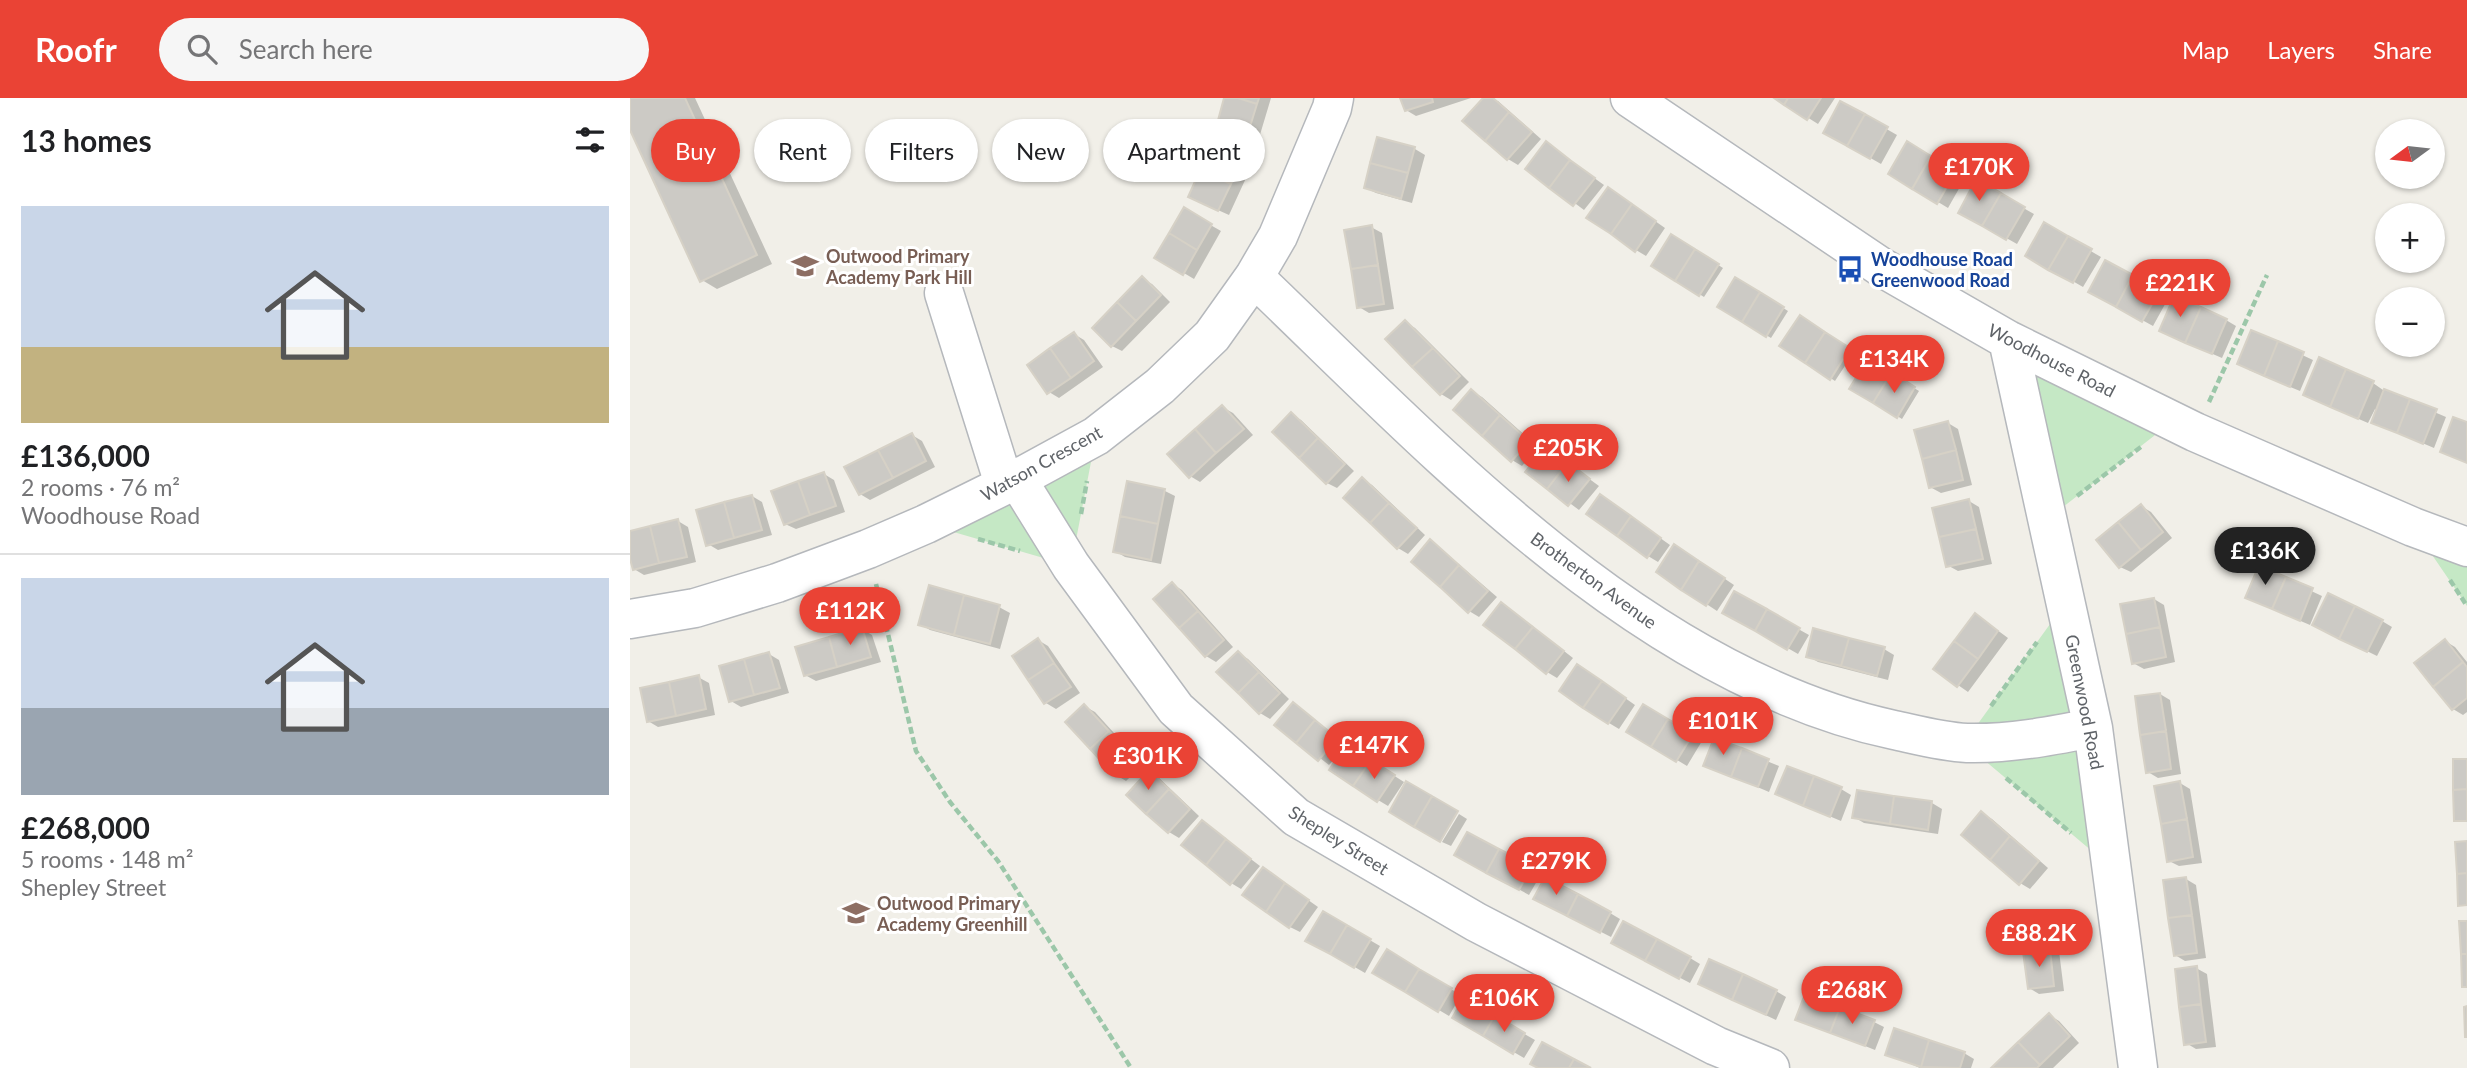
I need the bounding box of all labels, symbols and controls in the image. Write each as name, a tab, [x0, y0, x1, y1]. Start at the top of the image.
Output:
search box	[159, 18, 649, 81]
text: Roofr	[35, 29, 117, 69]
icon: search	[183, 30, 221, 68]
text: Search here	[239, 33, 373, 65]
text: Map	[2182, 35, 2229, 64]
text: Layers	[2267, 35, 2335, 64]
text: Share	[2373, 35, 2432, 64]
chip: Buy	[651, 119, 740, 182]
chip: Rent	[754, 119, 851, 182]
chip: Filters	[865, 119, 978, 182]
chip: New	[992, 119, 1089, 182]
chip: Apartment	[1103, 119, 1265, 182]
north arrow	[2375, 119, 2445, 189]
map controls	[2375, 119, 2445, 357]
icon: filters	[571, 121, 609, 159]
text: 13 homes	[21, 122, 152, 158]
pin: £170K	[1930, 144, 2028, 203]
text: £170K	[1944, 152, 2014, 180]
button: +	[2375, 203, 2445, 273]
place label: Outwood Primary Academy Park Hill	[825, 245, 972, 288]
place label: Woodhouse Road Greenwood Road	[1871, 248, 2013, 291]
school or university icon: Outwood Primary Academy Park Hill	[790, 251, 820, 281]
icon: home	[252, 252, 378, 378]
bus stop icon: Woodhouse Road Greenwood Road	[1835, 254, 1865, 284]
pin: £221K	[2131, 260, 2229, 319]
text: £221K	[2145, 268, 2215, 296]
button: −	[2375, 287, 2445, 357]
street label: Woodhouse Road	[1985, 318, 2119, 402]
pin: £134K	[1845, 336, 1943, 395]
text: £134K	[1859, 344, 1929, 372]
street label: Watson Crescent	[976, 420, 1106, 505]
pin: £205K	[1519, 424, 1617, 484]
text: £205K	[1533, 433, 1603, 461]
text: £136,000	[21, 437, 150, 473]
text: 2 rooms · 76 m²	[21, 473, 180, 501]
text: Woodhouse Road	[21, 501, 200, 529]
street label: Brotherton Avenue	[1527, 527, 1661, 633]
pin: £136K	[2216, 528, 2314, 587]
text: £136K	[2230, 536, 2300, 564]
pin: £112K	[801, 588, 899, 647]
text: £112K	[815, 596, 885, 624]
icon: home	[252, 624, 378, 750]
street label: Greenwood Road	[2061, 633, 2109, 771]
pin: £101K	[1674, 698, 1772, 757]
text: £101K	[1688, 706, 1758, 734]
pin: £147K	[1325, 722, 1423, 781]
text: £147K	[1339, 730, 1409, 758]
pin: £301K	[1099, 732, 1197, 792]
text: £301K	[1113, 741, 1183, 769]
street label: Shepley Street	[1285, 801, 1393, 880]
text: £268,000	[21, 809, 150, 845]
pin: £279K	[1507, 838, 1605, 897]
text: 5 rooms · 148 m²	[21, 845, 193, 873]
text: £279K	[1521, 846, 1591, 874]
text: Shepley Street	[21, 873, 166, 901]
place label: Outwood Primary Academy Greenhill	[876, 892, 1028, 935]
school or university icon: Outwood Primary Academy Greenhill	[841, 898, 871, 928]
pin: £88.2K	[1982, 910, 2096, 969]
text: £88.2K	[2002, 918, 2076, 946]
pin: £268K	[1803, 967, 1901, 1026]
pin: £106K	[1455, 974, 1553, 1034]
text: £268K	[1817, 975, 1887, 1003]
text: £106K	[1469, 983, 1539, 1011]

